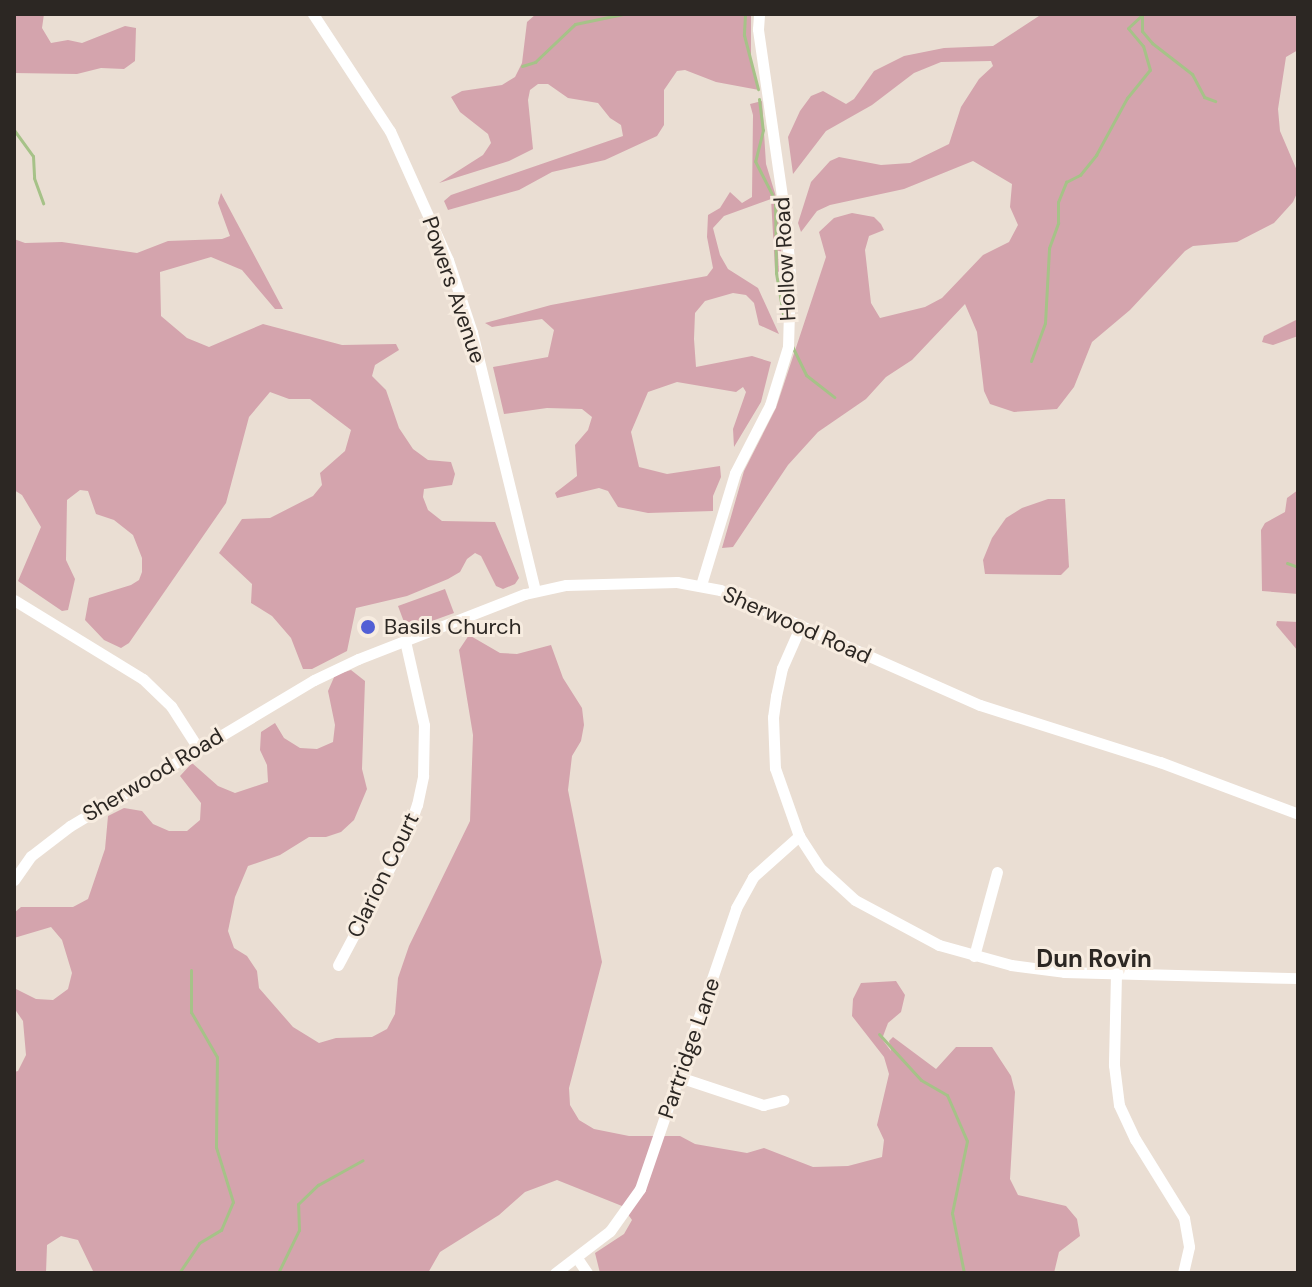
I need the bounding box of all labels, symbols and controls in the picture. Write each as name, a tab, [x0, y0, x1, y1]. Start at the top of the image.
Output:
street label: Hollow Road	[769, 196, 801, 322]
street label: Powers Avenue	[417, 213, 491, 367]
street label: Sherwood Road	[719, 581, 875, 669]
place label: Basils Church	[384, 614, 521, 640]
marker: Basils Church	[359, 618, 377, 636]
street label: Sherwood Road	[78, 723, 228, 827]
street label: Clarion Court	[341, 808, 425, 942]
district label: Dun Rovin	[1036, 945, 1152, 973]
street label: Partridge Lane	[653, 974, 725, 1122]

